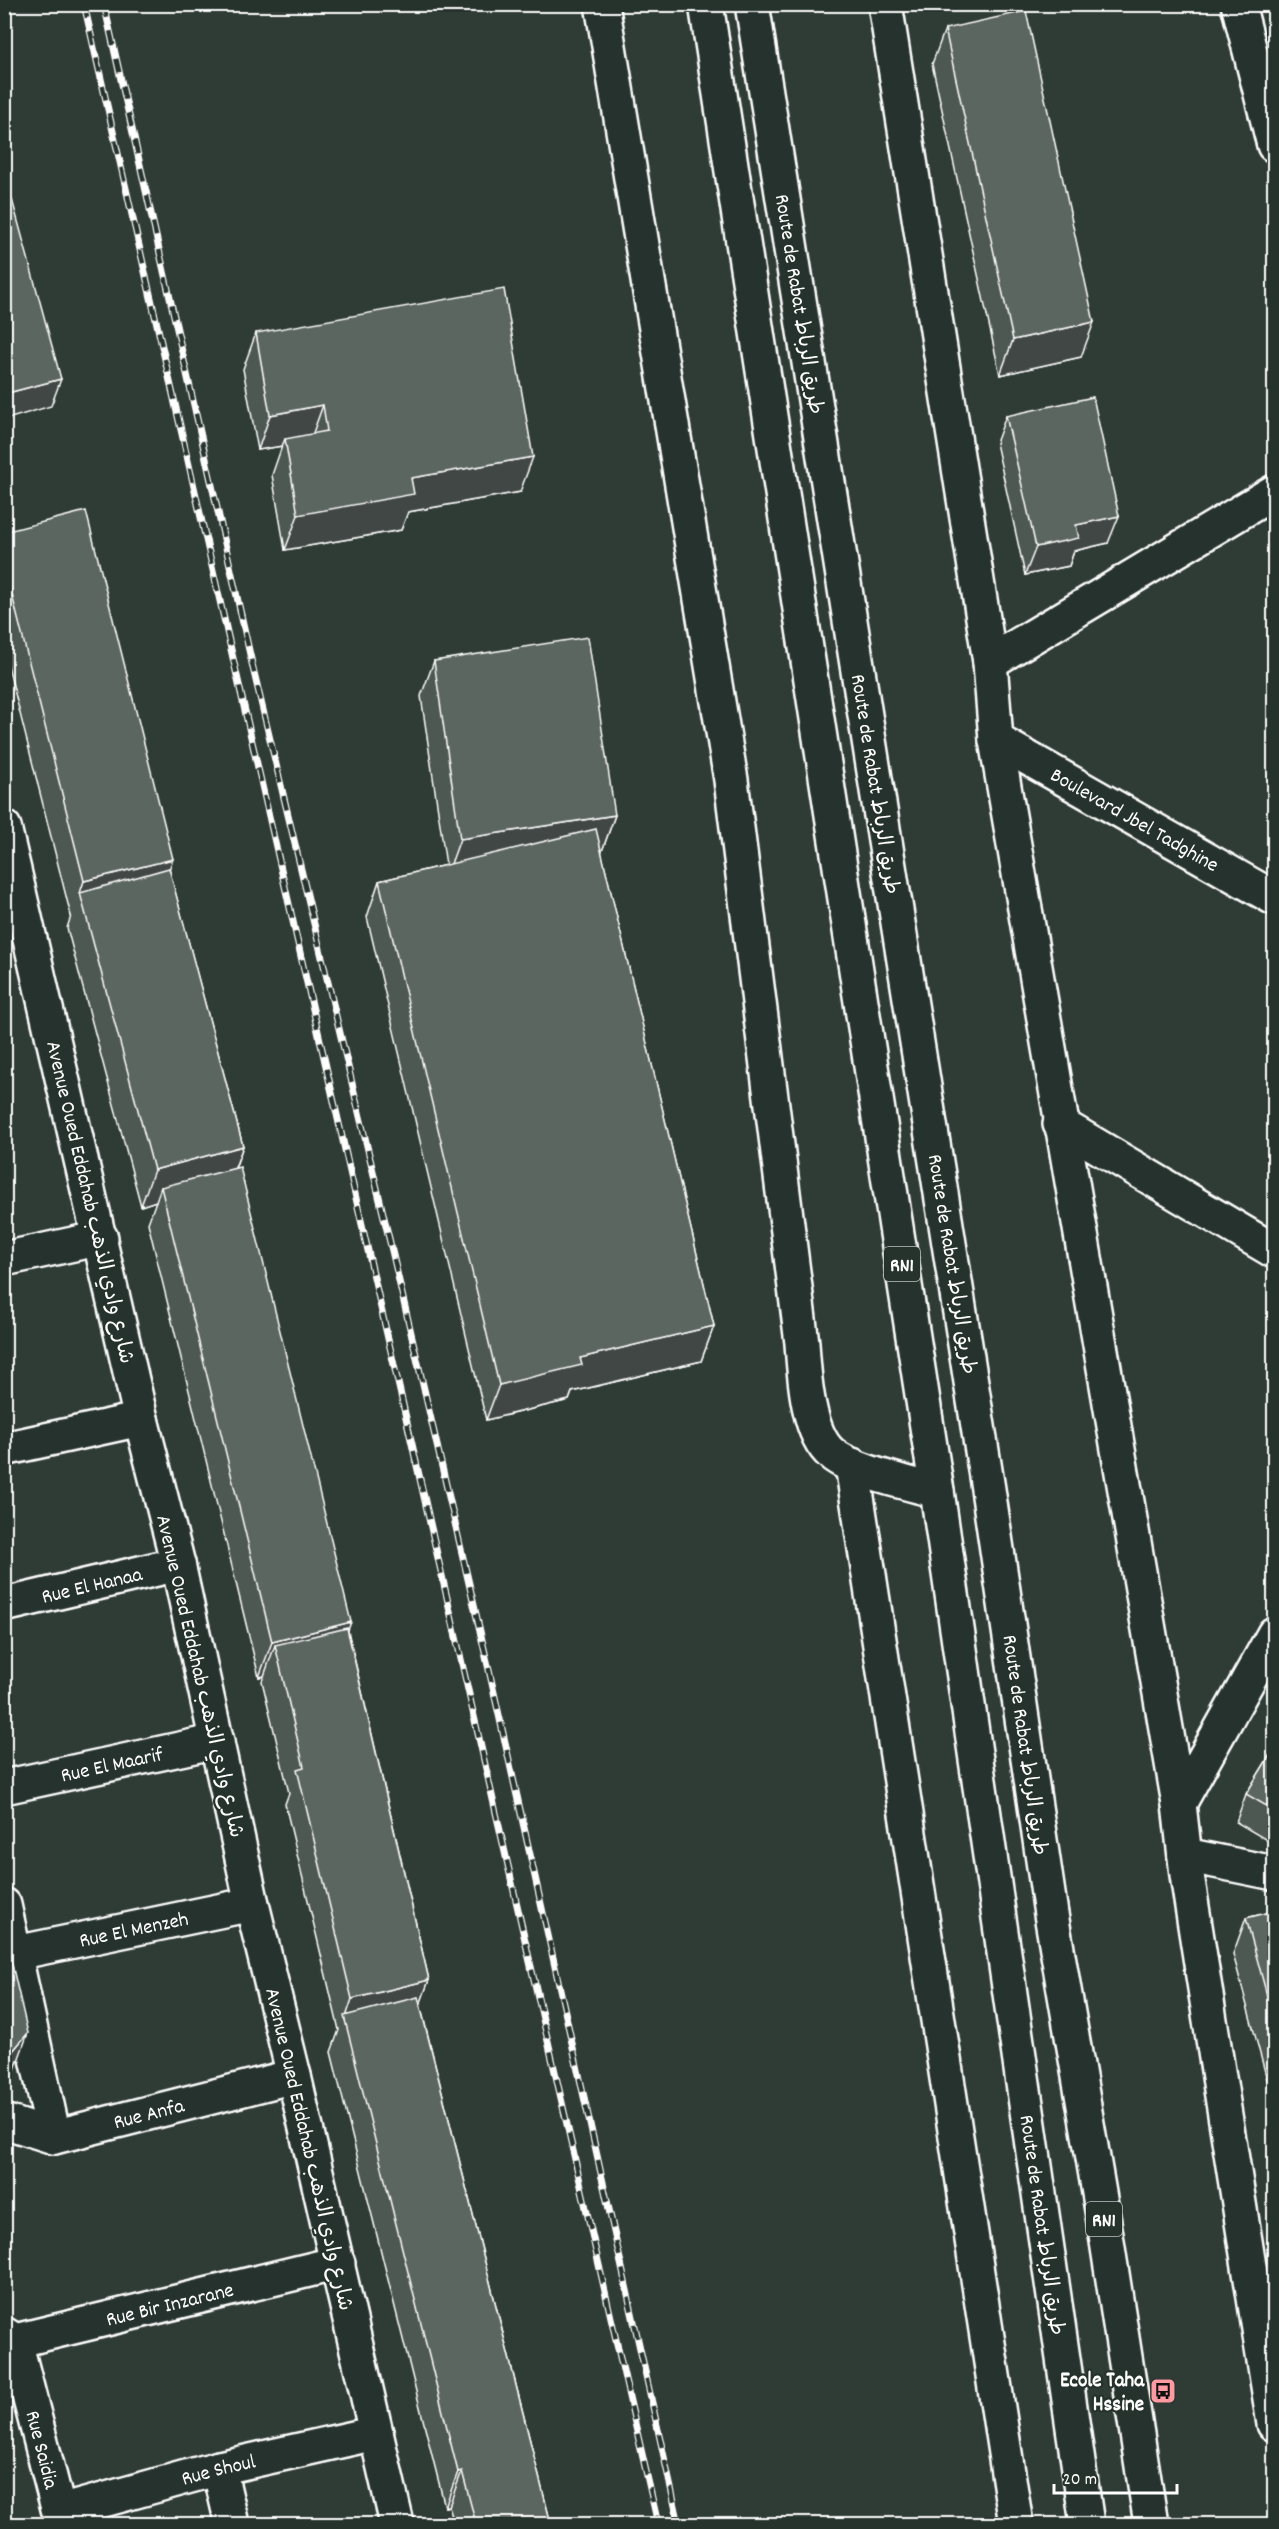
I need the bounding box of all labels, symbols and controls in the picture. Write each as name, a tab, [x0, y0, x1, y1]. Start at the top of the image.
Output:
street label: Route de Rabat طريق الرباط	[765, 192, 829, 417]
street label: Route de Rabat طريق الرباط	[841, 672, 905, 897]
street label: Boulevard Jbel Tadghine	[1044, 762, 1223, 881]
street label: Avenue Oued Eddahab شارع وادي الذهب	[36, 1038, 140, 1367]
street label: Route de Rabat طريق الرباط	[918, 1152, 982, 1377]
road number: RN1	[884, 1247, 920, 1281]
street label: Avenue Oued Eddahab شارع وادي الذهب	[146, 1512, 250, 1841]
street label: Rue El Hanaa	[39, 1561, 147, 1614]
street label: Route de Rabat طريق الرباط	[993, 1633, 1053, 1858]
street label: Rue El Maarif	[58, 1741, 167, 1792]
street label: Rue El Menzeh	[77, 1906, 191, 1957]
street label: Avenue Oued Eddahab شارع وادي الذهب	[255, 1985, 359, 2314]
street label: Rue Anfa	[111, 2092, 189, 2139]
street label: Route de Rabat طريق الرباط	[1010, 2113, 1070, 2338]
road number: RN1	[1086, 2202, 1122, 2236]
street label: Rue Bir Inzarane	[103, 2277, 237, 2336]
place label: Ecole Taha Hssine	[1060, 2367, 1145, 2421]
bus stop icon: Ecole Taha Hssine	[1148, 2376, 1178, 2406]
street label: Rue Saidia	[15, 2408, 65, 2494]
street label: Rue Shoul	[178, 2448, 259, 2496]
scale bar	[1054, 2457, 1177, 2495]
text: 20 m	[1063, 2468, 1097, 2493]

